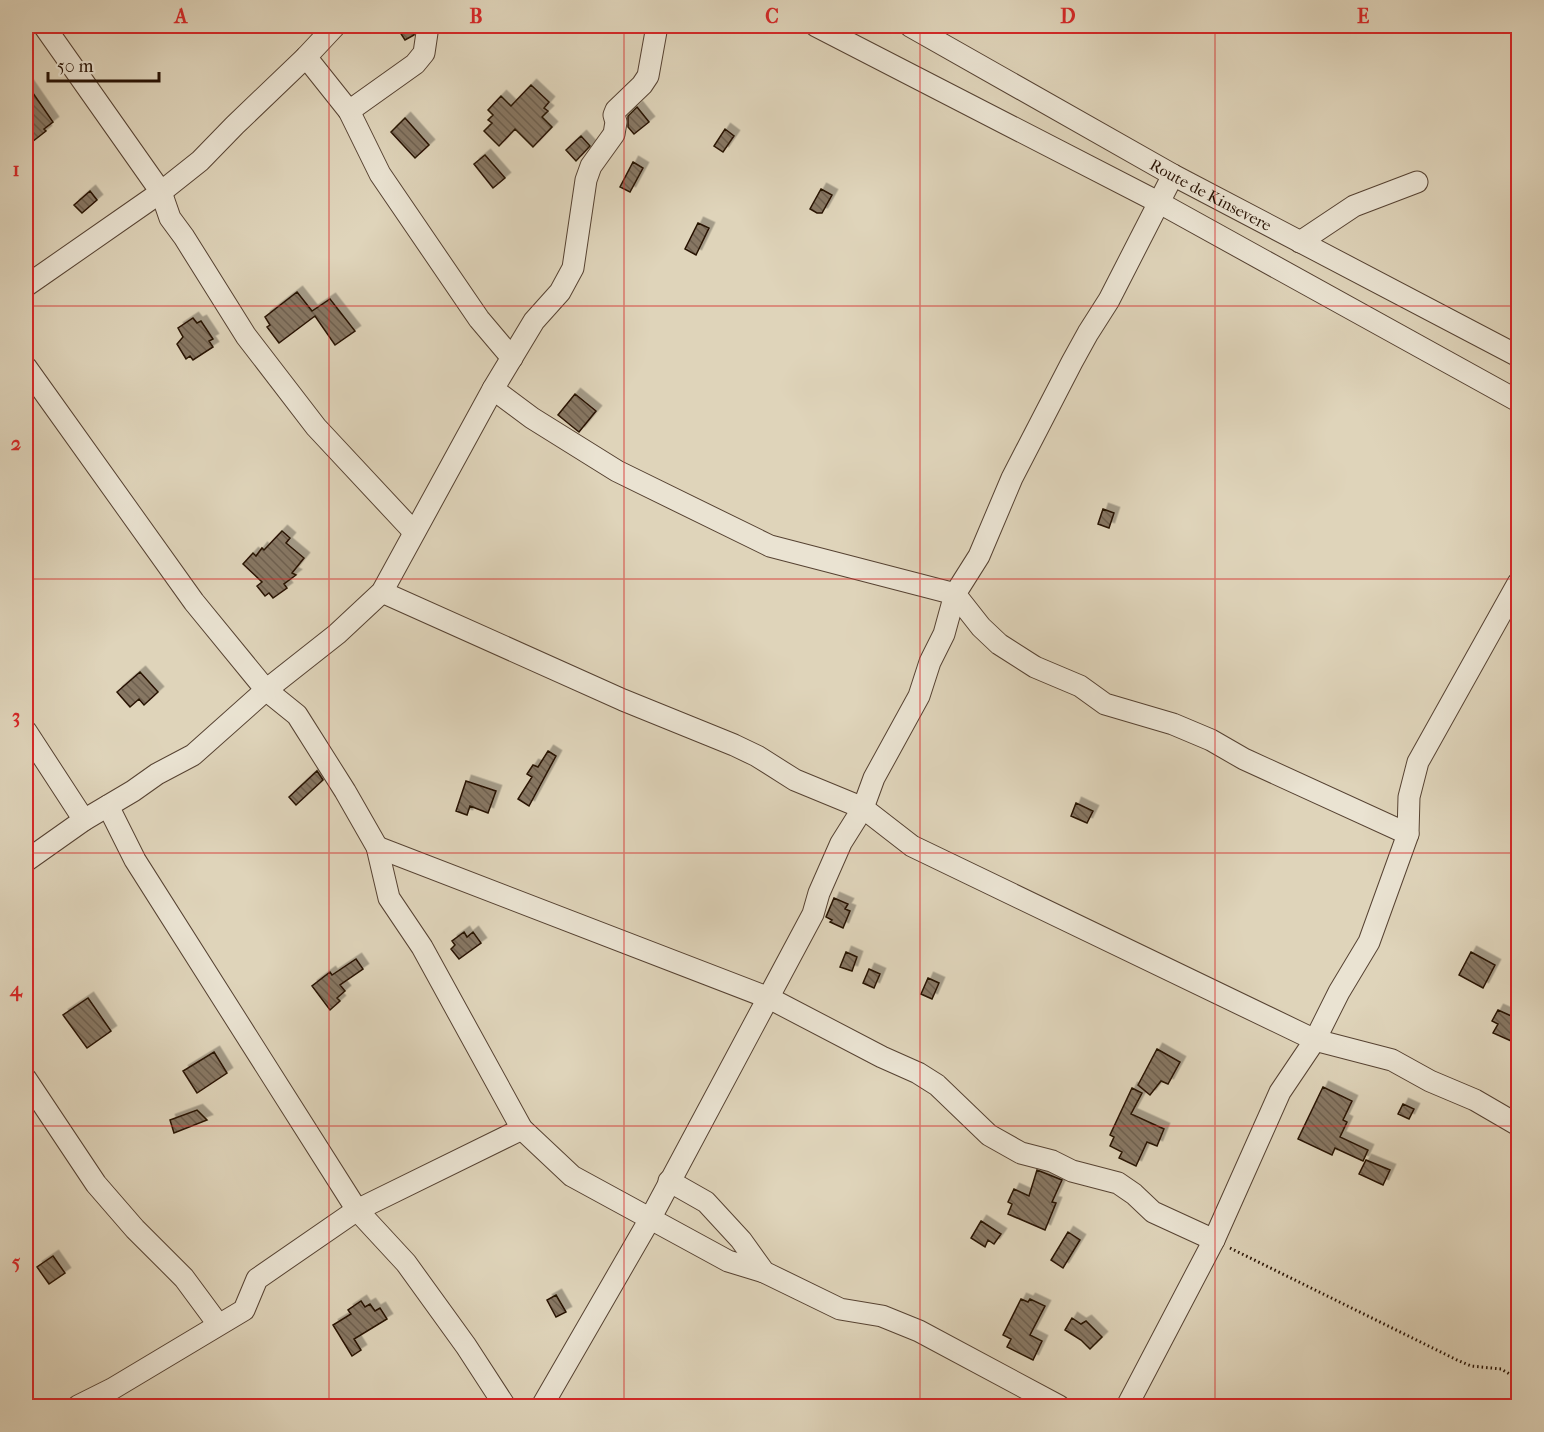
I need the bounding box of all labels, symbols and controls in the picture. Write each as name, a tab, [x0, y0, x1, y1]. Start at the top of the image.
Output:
text: A	[173, 5, 189, 28]
text: B	[469, 5, 483, 28]
text: C	[765, 5, 779, 28]
text: D	[1060, 5, 1076, 28]
text: E	[1357, 5, 1369, 28]
scale bar	[48, 45, 159, 83]
text: 50 m	[57, 56, 94, 77]
street label: Route de Kinsevere	[1147, 154, 1275, 235]
text: 1	[12, 158, 20, 181]
text: 2	[11, 432, 21, 455]
text: 3	[12, 705, 20, 728]
text: 4	[9, 978, 23, 1002]
text: 5	[12, 1251, 21, 1274]

